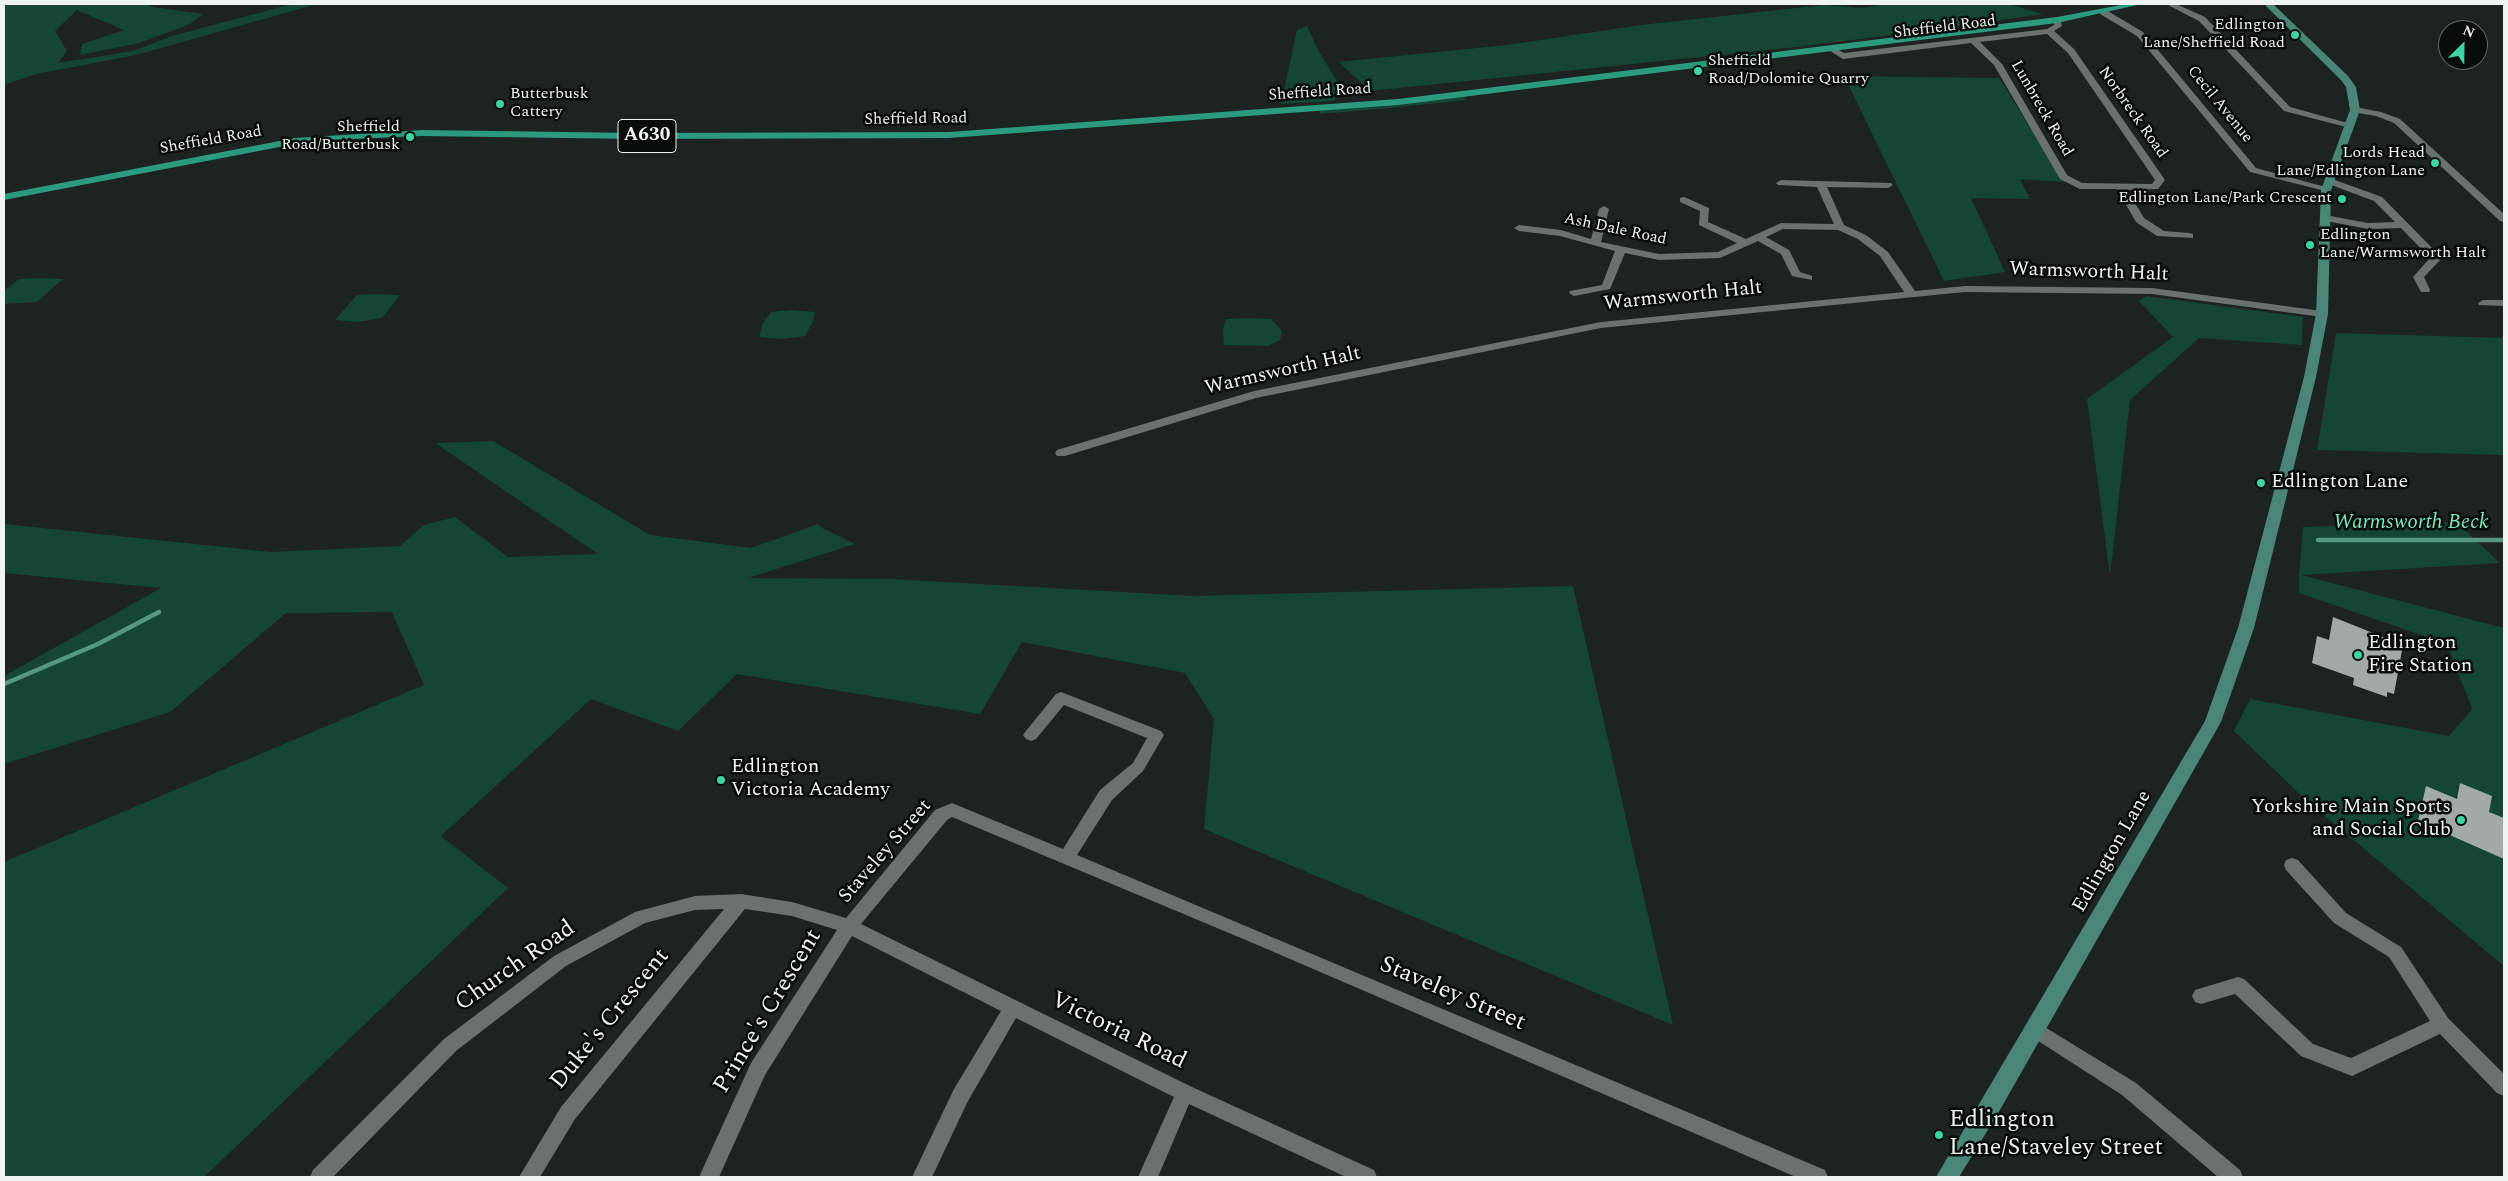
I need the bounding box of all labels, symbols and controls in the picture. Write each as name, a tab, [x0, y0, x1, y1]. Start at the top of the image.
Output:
street label: Sheffield Road	[1893, 12, 1997, 44]
place label: Edlington Lane/Sheffield Road	[2143, 16, 2285, 54]
north arrow	[2438, 20, 2488, 70]
text: N	[2459, 20, 2478, 44]
marker: Edlington Lane/Sheffield Road	[2289, 29, 2301, 41]
place label: Sheffield Road/Dolomite Quarry	[1708, 52, 1869, 90]
street label: Lunbreck Road	[2006, 57, 2076, 161]
street label: Norbreck Road	[2093, 63, 2171, 163]
street label: Cecil Avenue	[2182, 63, 2256, 147]
marker: Sheffield Road/Dolomite Quarry	[1692, 65, 1704, 77]
street label: Sheffield Road	[1268, 80, 1372, 106]
place label: Butterbusk Cattery	[510, 85, 589, 123]
marker: Butterbusk Cattery	[494, 98, 506, 110]
street label: Sheffield Road	[864, 110, 968, 130]
place label: Sheffield Road/Butterbusk	[281, 118, 400, 156]
road number: A630	[618, 120, 676, 152]
street label: Sheffield Road	[159, 123, 263, 159]
marker: Sheffield Road/Butterbusk	[404, 131, 416, 143]
place label: Lords Head Lane/Edlington Lane	[2276, 144, 2425, 182]
marker: Lords Head Lane/Edlington Lane	[2429, 157, 2441, 169]
place label: Edlington Lane/Park Crescent	[2118, 189, 2332, 209]
marker: Edlington Lane/Park Crescent	[2336, 193, 2348, 205]
street label: Ash Dale Road	[1562, 210, 1668, 250]
place label: Edlington Lane/Warmsworth Halt	[2320, 226, 2486, 264]
marker: Edlington Lane/Warmsworth Halt	[2304, 239, 2316, 251]
street label: Warmsworth Halt	[2009, 258, 2169, 288]
street label: Warmsworth Halt	[1603, 277, 1763, 317]
street label: Warmsworth Halt	[1203, 342, 1363, 402]
place label: Edlington Lane	[2271, 471, 2408, 495]
marker: Edlington Lane	[2255, 477, 2267, 489]
water label: Warmsworth Beck	[2333, 511, 2489, 537]
place label: Edlington Fire Station	[2368, 632, 2472, 679]
marker: Edlington Fire Station	[2352, 649, 2364, 661]
place label: Edlington Victoria Academy	[731, 756, 890, 803]
marker: Edlington Victoria Academy	[715, 774, 727, 786]
street label: Edlington Lane	[2068, 787, 2158, 917]
street label: Staveley Street	[834, 795, 938, 909]
place label: Yorkshire Main Sports and Social Club	[2251, 796, 2451, 843]
marker: Yorkshire Main Sports and Social Club	[2455, 814, 2467, 826]
street label: Church Road	[450, 915, 582, 1019]
street label: Prince's Crescent	[709, 925, 829, 1099]
street label: Duke's Crescent	[545, 944, 677, 1096]
street label: Staveley Street	[1375, 951, 1529, 1039]
street label: Victoria Road	[1046, 987, 1190, 1077]
place label: Edlington Lane/Staveley Street	[1949, 1107, 2163, 1163]
marker: Edlington Lane/Staveley Street	[1933, 1129, 1945, 1141]

